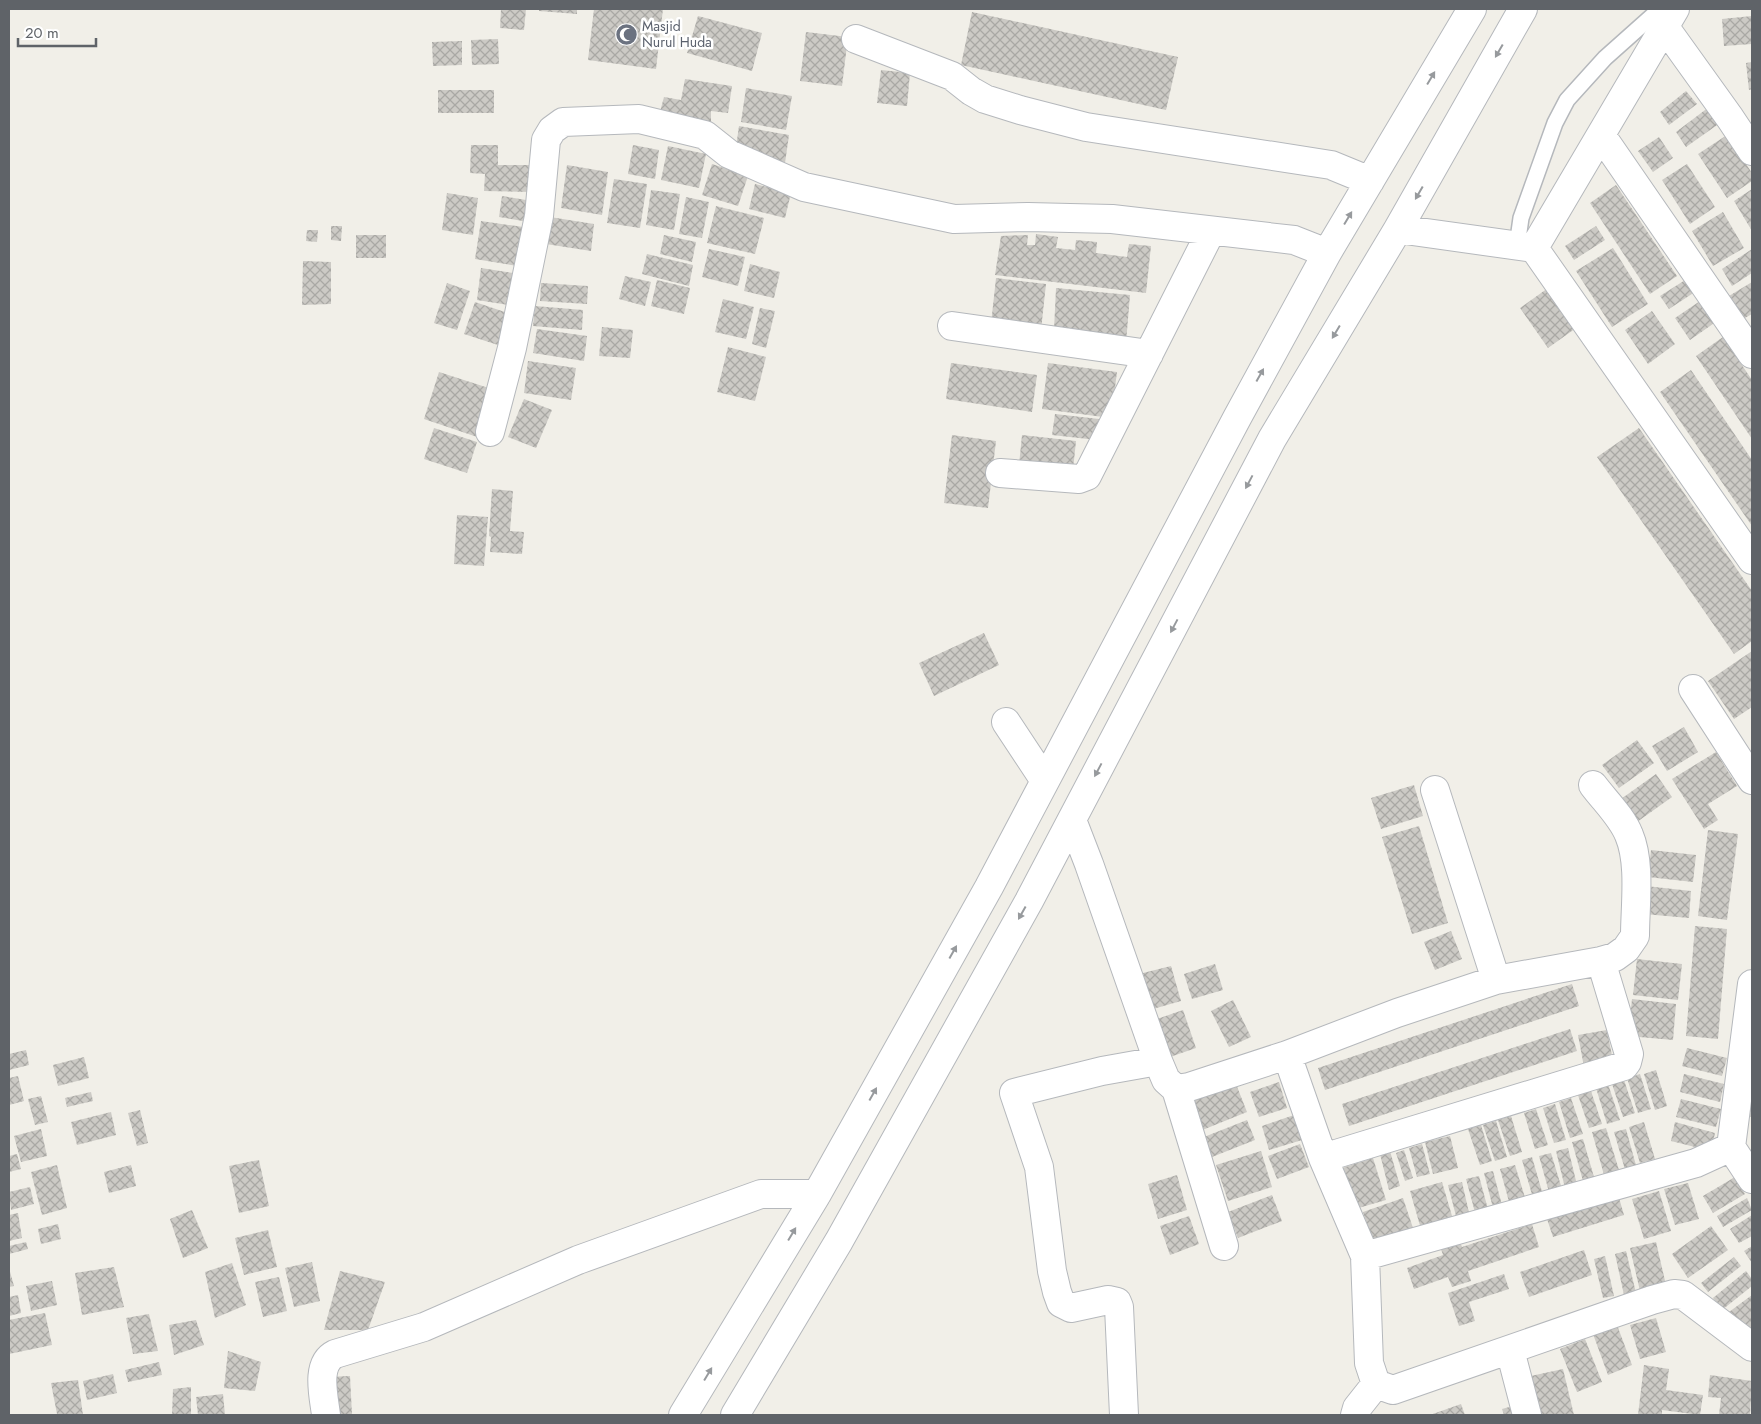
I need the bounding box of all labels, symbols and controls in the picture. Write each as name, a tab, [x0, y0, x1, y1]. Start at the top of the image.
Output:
scale bar	[18, 15, 95, 47]
place label: Masjid Nurul Huda	[642, 16, 712, 52]
text: 20 m	[25, 22, 59, 44]
mosque icon: Masjid Nurul Huda	[614, 22, 638, 46]
one-way arrow	[1495, 44, 1503, 59]
one-way arrow	[1427, 72, 1436, 85]
one-way arrow	[1414, 186, 1423, 199]
one-way arrow	[1344, 212, 1353, 225]
one-way arrow	[1332, 326, 1341, 339]
one-way arrow	[1256, 368, 1265, 382]
one-way arrow	[1245, 475, 1253, 489]
one-way arrow	[1170, 619, 1178, 633]
one-way arrow	[1094, 763, 1102, 777]
one-way arrow	[1018, 906, 1026, 921]
one-way arrow	[948, 945, 957, 959]
one-way arrow	[869, 1086, 877, 1101]
one-way arrow	[787, 1228, 797, 1241]
one-way arrow	[703, 1367, 712, 1380]

